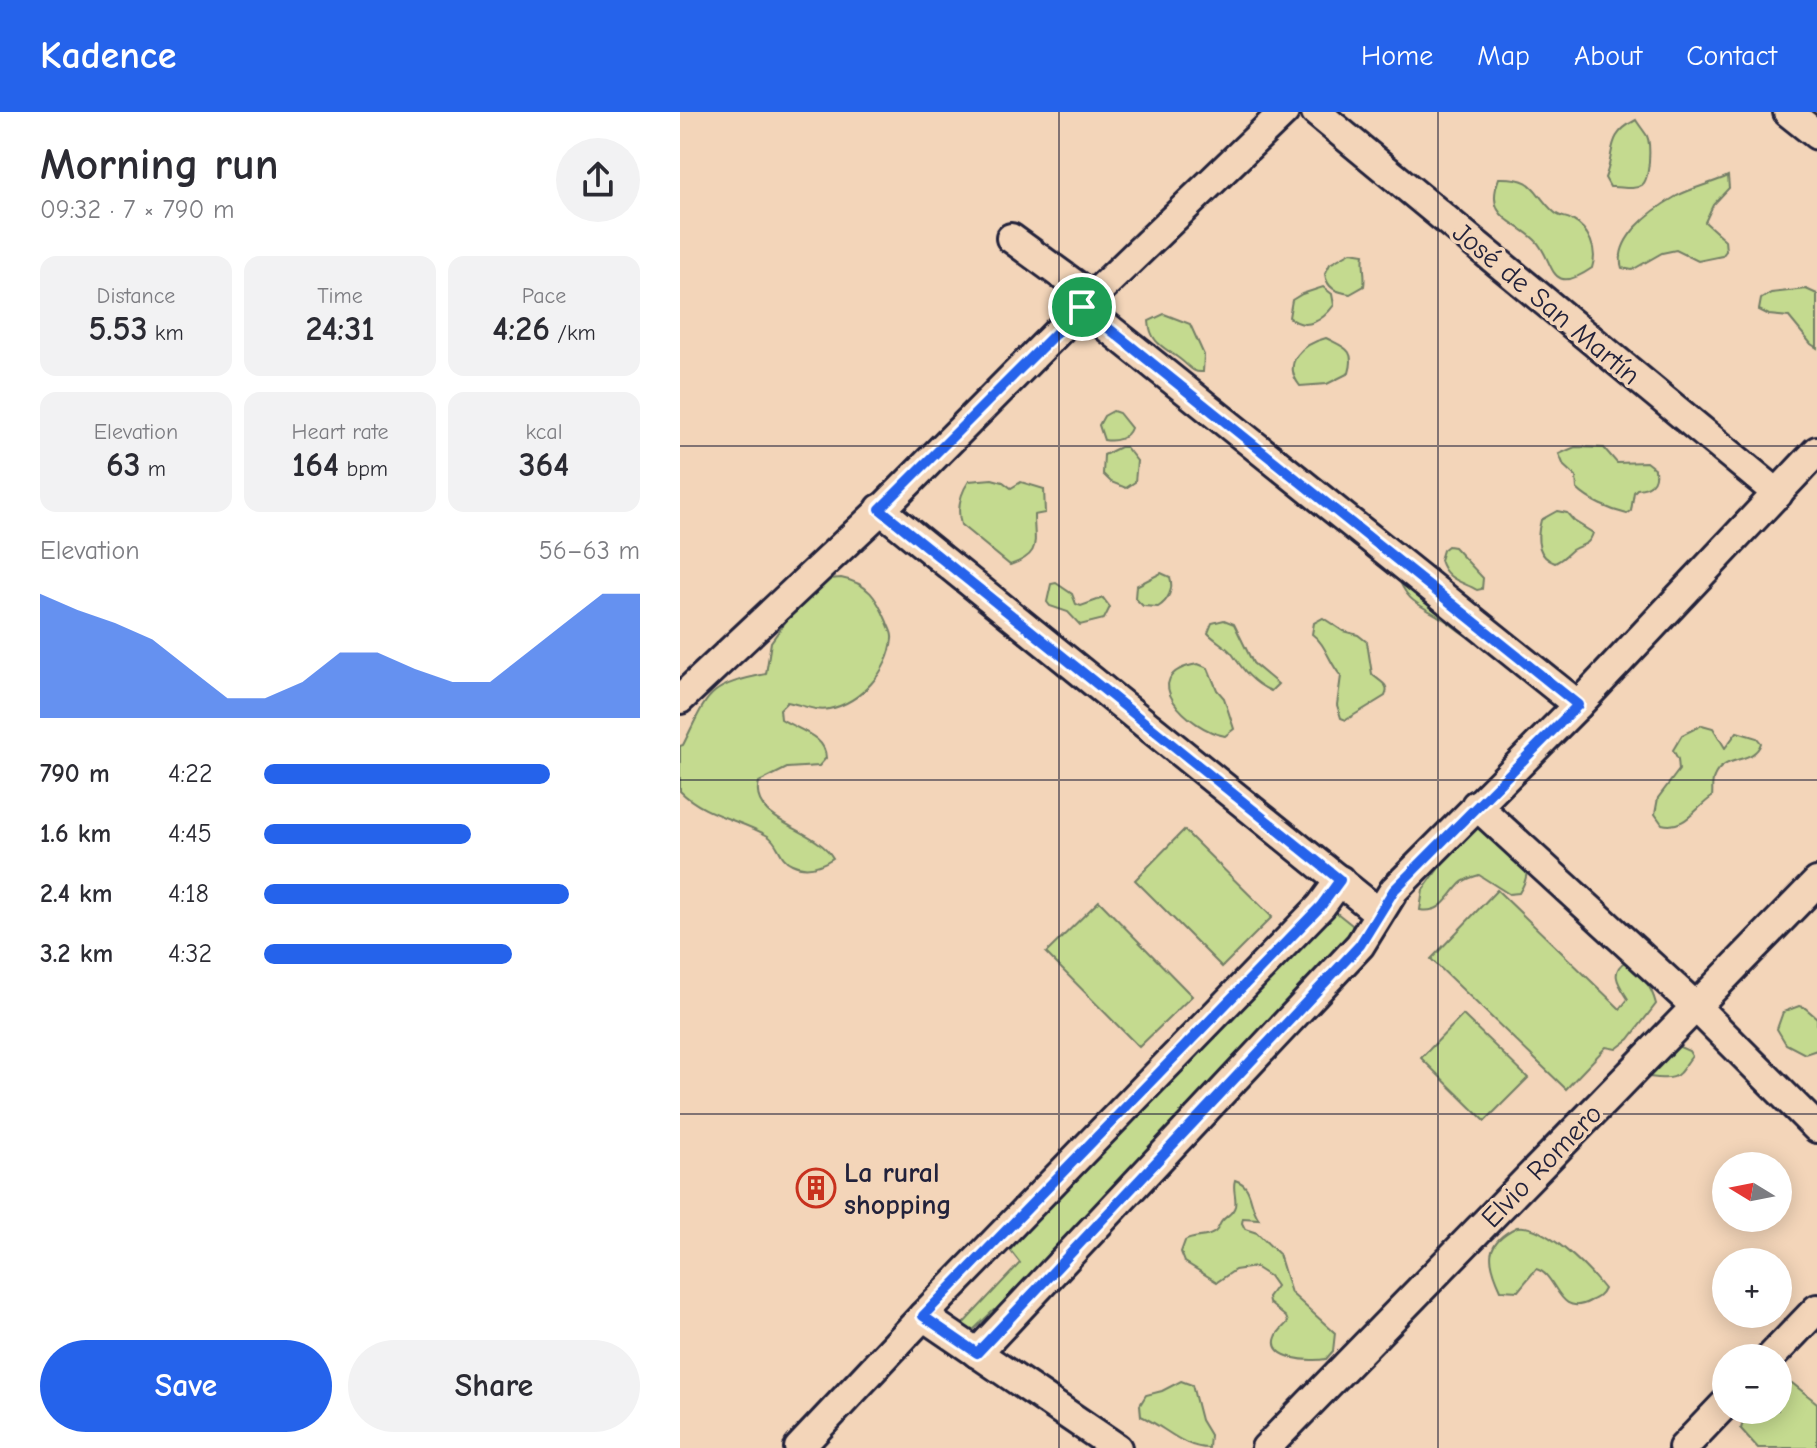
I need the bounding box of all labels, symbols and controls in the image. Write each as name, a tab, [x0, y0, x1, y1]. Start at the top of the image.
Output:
text: Kadence	[40, 34, 176, 78]
text: Home	[1361, 40, 1433, 72]
text: Map	[1477, 40, 1530, 72]
text: About	[1574, 40, 1642, 72]
text: Contact	[1686, 40, 1777, 72]
button: share	[556, 138, 640, 222]
text: Morning run	[40, 139, 279, 190]
text: 09:32 · 7 × 790 m	[40, 195, 235, 225]
street label: José de San Martín	[1446, 216, 1646, 391]
pin	[1048, 273, 1116, 341]
text: Distance	[97, 283, 175, 309]
text: Time	[317, 283, 363, 309]
text: Pace	[522, 283, 566, 309]
icon: arrive	[1060, 285, 1104, 329]
text: 5.53	[88, 309, 147, 349]
text: 24:31	[305, 309, 375, 349]
text: 4:26	[492, 309, 550, 349]
text: km	[147, 320, 184, 346]
text: /km	[550, 320, 596, 346]
text: Elevation	[94, 419, 178, 445]
text: Heart rate	[292, 419, 389, 445]
text: kcal	[526, 419, 562, 445]
text: 63	[106, 445, 141, 485]
text: 164	[292, 445, 339, 485]
text: 364	[519, 445, 569, 485]
text: m	[141, 456, 166, 482]
text: bpm	[339, 456, 388, 482]
text: Elevation	[40, 536, 140, 566]
text: 56–63 m	[539, 536, 640, 566]
text: 790 m	[40, 759, 110, 789]
text: 4:22	[168, 759, 213, 789]
text: 1.6 km	[40, 819, 111, 849]
text: 4:45	[168, 819, 212, 849]
text: 2.4 km	[40, 879, 112, 909]
text: 4:18	[168, 879, 209, 909]
text: 3.2 km	[40, 939, 113, 969]
text: 4:32	[168, 939, 212, 969]
street label: Elvio Romero	[1475, 1097, 1608, 1234]
north arrow	[1712, 1152, 1792, 1232]
map controls	[1712, 1152, 1792, 1424]
place label: La rural shopping	[844, 1157, 952, 1221]
building icon: La rural shopping	[795, 1167, 837, 1209]
button: +	[1712, 1248, 1792, 1328]
button: Save	[40, 1340, 332, 1432]
button: Share	[348, 1340, 640, 1432]
button: −	[1712, 1344, 1792, 1424]

